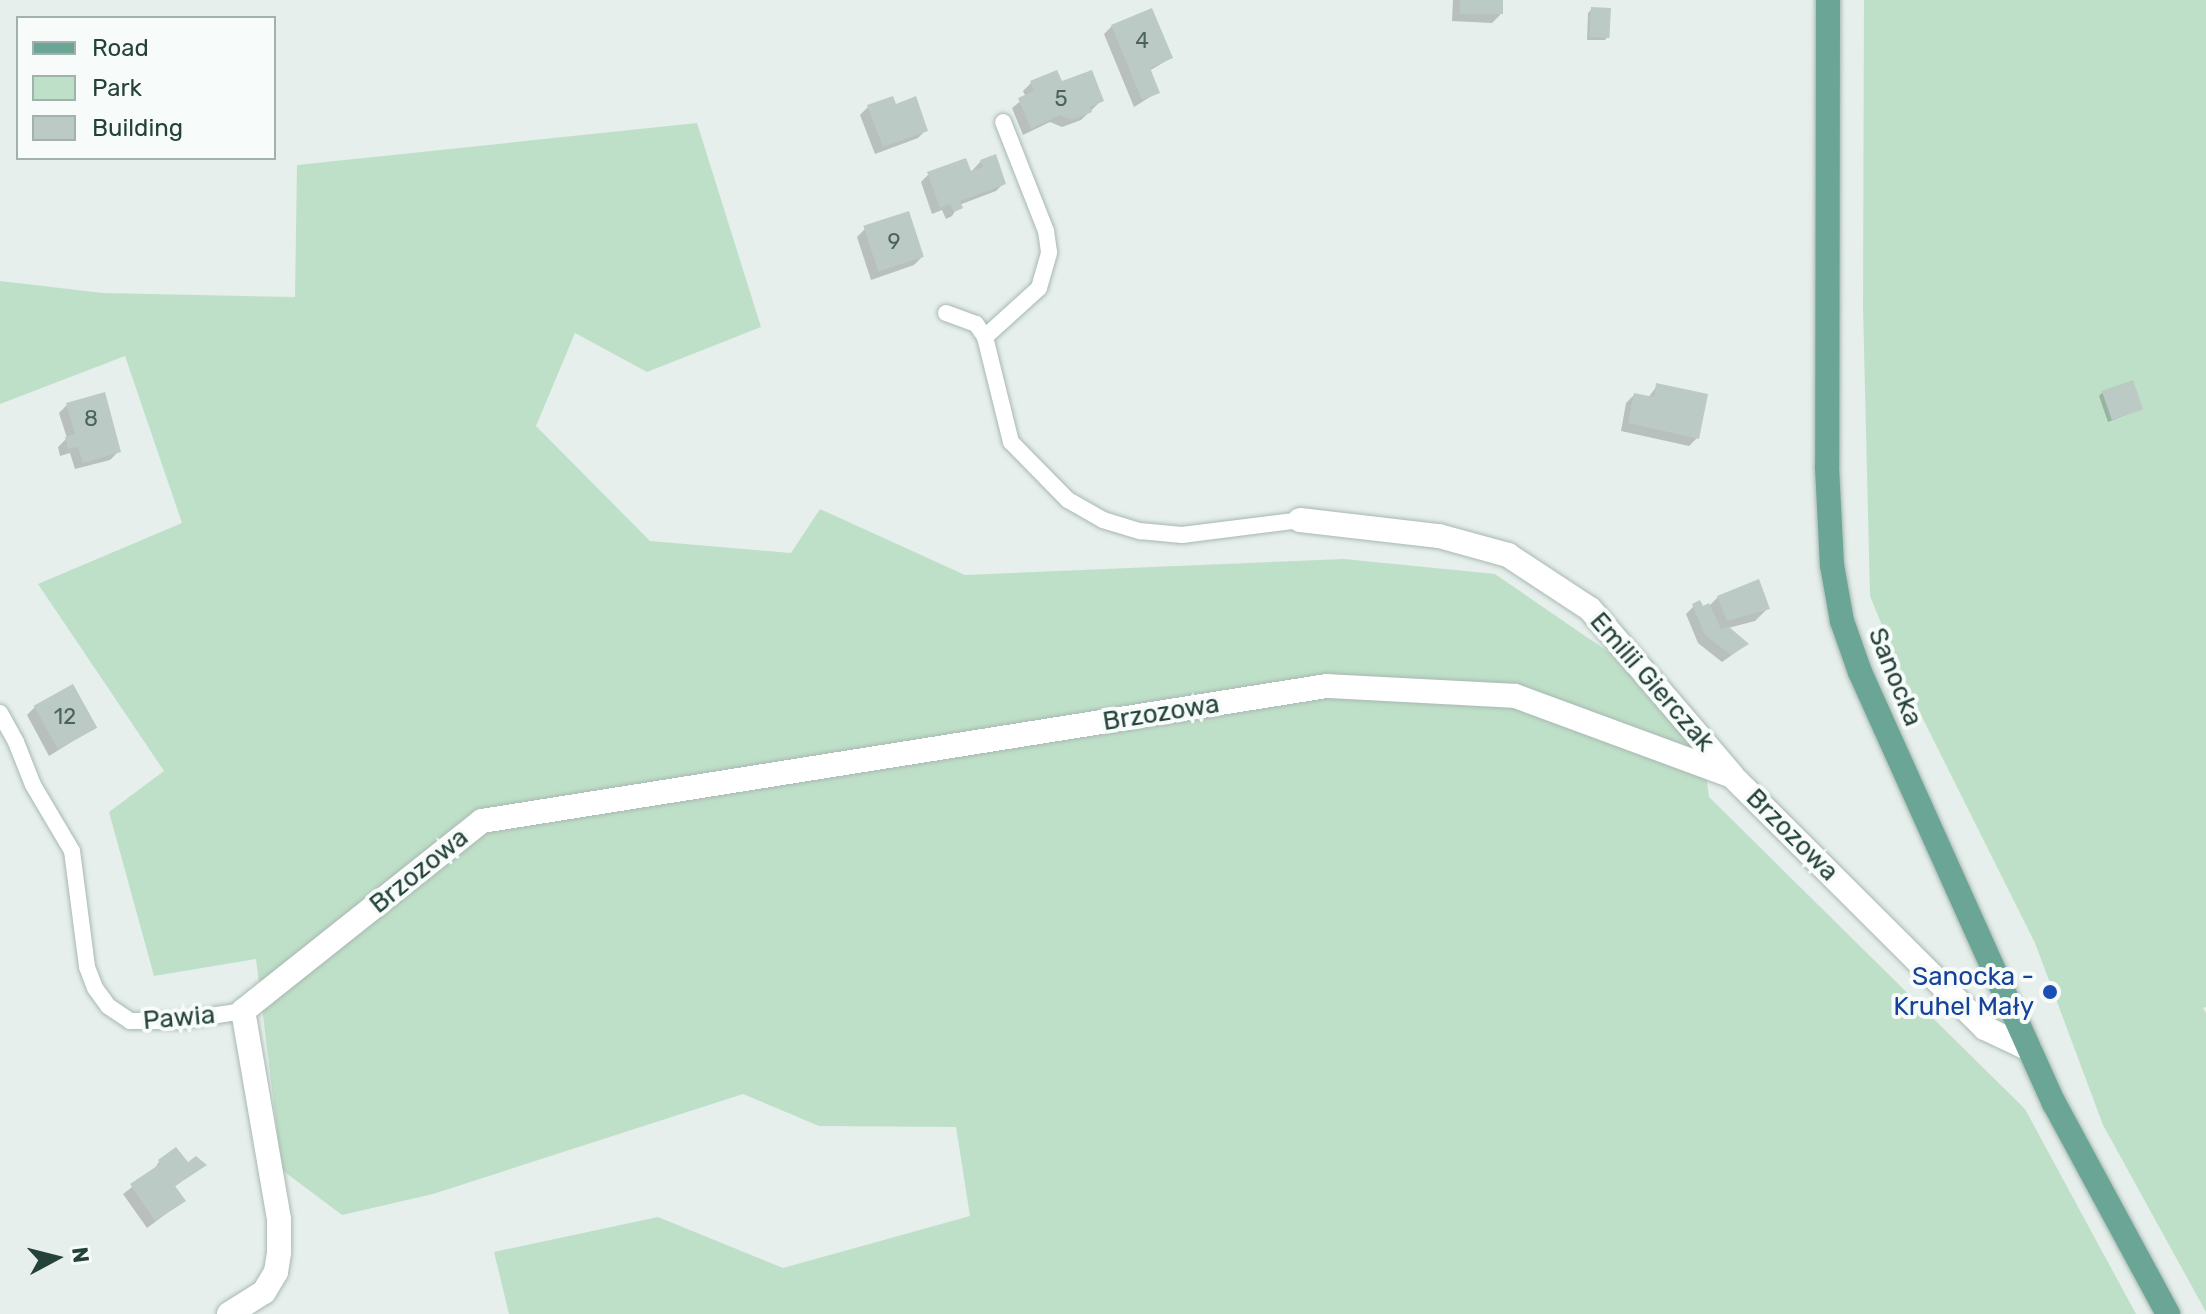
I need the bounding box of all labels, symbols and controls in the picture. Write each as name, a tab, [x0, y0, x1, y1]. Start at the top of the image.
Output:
legend	[16, 16, 276, 160]
house number: 4	[1135, 28, 1149, 54]
text: Road	[92, 34, 149, 62]
text: Park	[92, 74, 142, 102]
house number: 5	[1054, 86, 1068, 112]
text: Building	[92, 114, 183, 142]
house number: 9	[887, 229, 901, 255]
house number: 8	[84, 406, 98, 432]
street label: Emilii Gierczak	[1583, 606, 1721, 758]
street label: Sanocka	[1861, 623, 1929, 731]
street label: Brzozowa	[1101, 688, 1221, 738]
house number: 12	[54, 704, 76, 730]
street label: Brzozowa	[1739, 782, 1845, 888]
street label: Brzozowa	[364, 822, 474, 920]
place label: Sanocka - Kruhel Mały	[1893, 961, 2034, 1022]
marker: Sanocka - Kruhel Mały	[2041, 983, 2059, 1001]
street label: Pawia	[142, 999, 216, 1037]
north arrow	[16, 1218, 96, 1298]
text: N	[66, 1246, 95, 1265]

